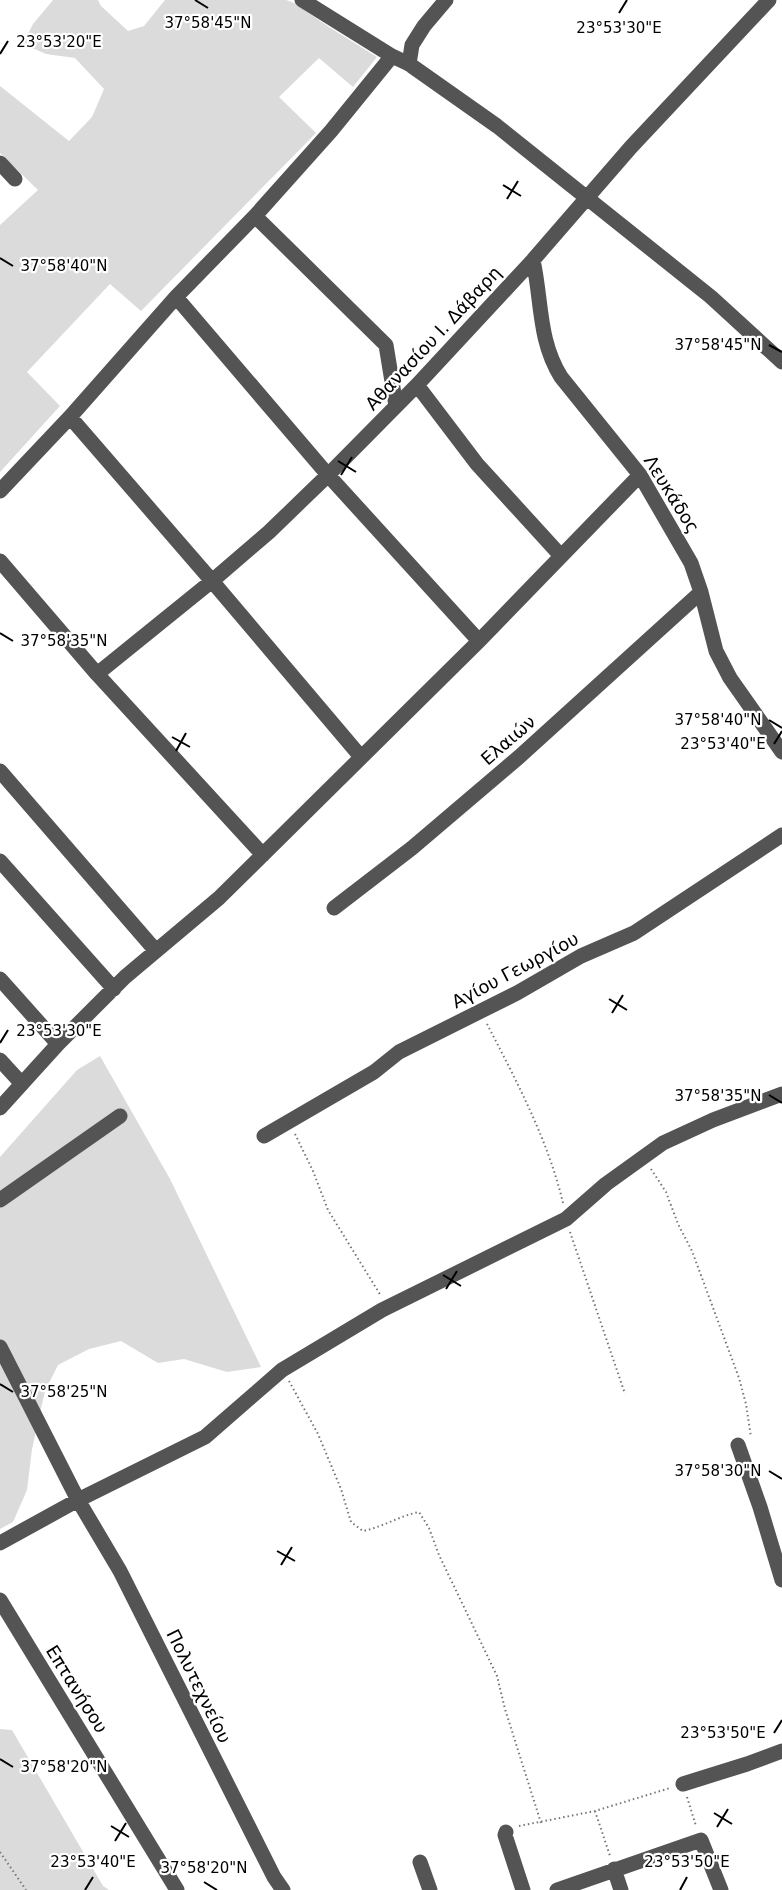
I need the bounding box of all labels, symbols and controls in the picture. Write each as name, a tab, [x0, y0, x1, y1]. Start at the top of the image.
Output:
text: 37°58'45"N	[164, 14, 252, 32]
text: 23°53'30"E	[576, 19, 662, 37]
text: 23°53'20"E	[16, 33, 102, 51]
text: 37°58'40"N	[20, 257, 108, 275]
street label: Αθανασίου Ι. Δάβαρη	[361, 262, 505, 414]
text: 37°58'45"N	[674, 336, 762, 354]
street label: Λευκάδος	[640, 451, 704, 537]
text: 37°58'35"N	[20, 632, 108, 650]
street label: Ελαιών	[477, 711, 539, 769]
text: 37°58'40"N	[674, 711, 762, 729]
text: 23°53'40"E	[680, 735, 766, 753]
street label: Αγίου Γεωργίου	[448, 928, 582, 1012]
text: 23°53'30"E	[16, 1022, 102, 1040]
text: 37°58'35"N	[674, 1087, 762, 1105]
text: 37°58'25"N	[20, 1383, 108, 1401]
text: 37°58'30"N	[674, 1462, 762, 1480]
street label: Πολυτεχνείου	[162, 1626, 236, 1746]
street label: Επτανήσου	[42, 1641, 112, 1737]
text: 23°53'50"E	[680, 1724, 766, 1742]
text: 37°58'20"N	[20, 1758, 108, 1776]
text: 23°53'40"E	[50, 1853, 136, 1871]
text: 23°53'50"E	[644, 1853, 730, 1871]
text: 37°58'20"N	[160, 1859, 248, 1877]

